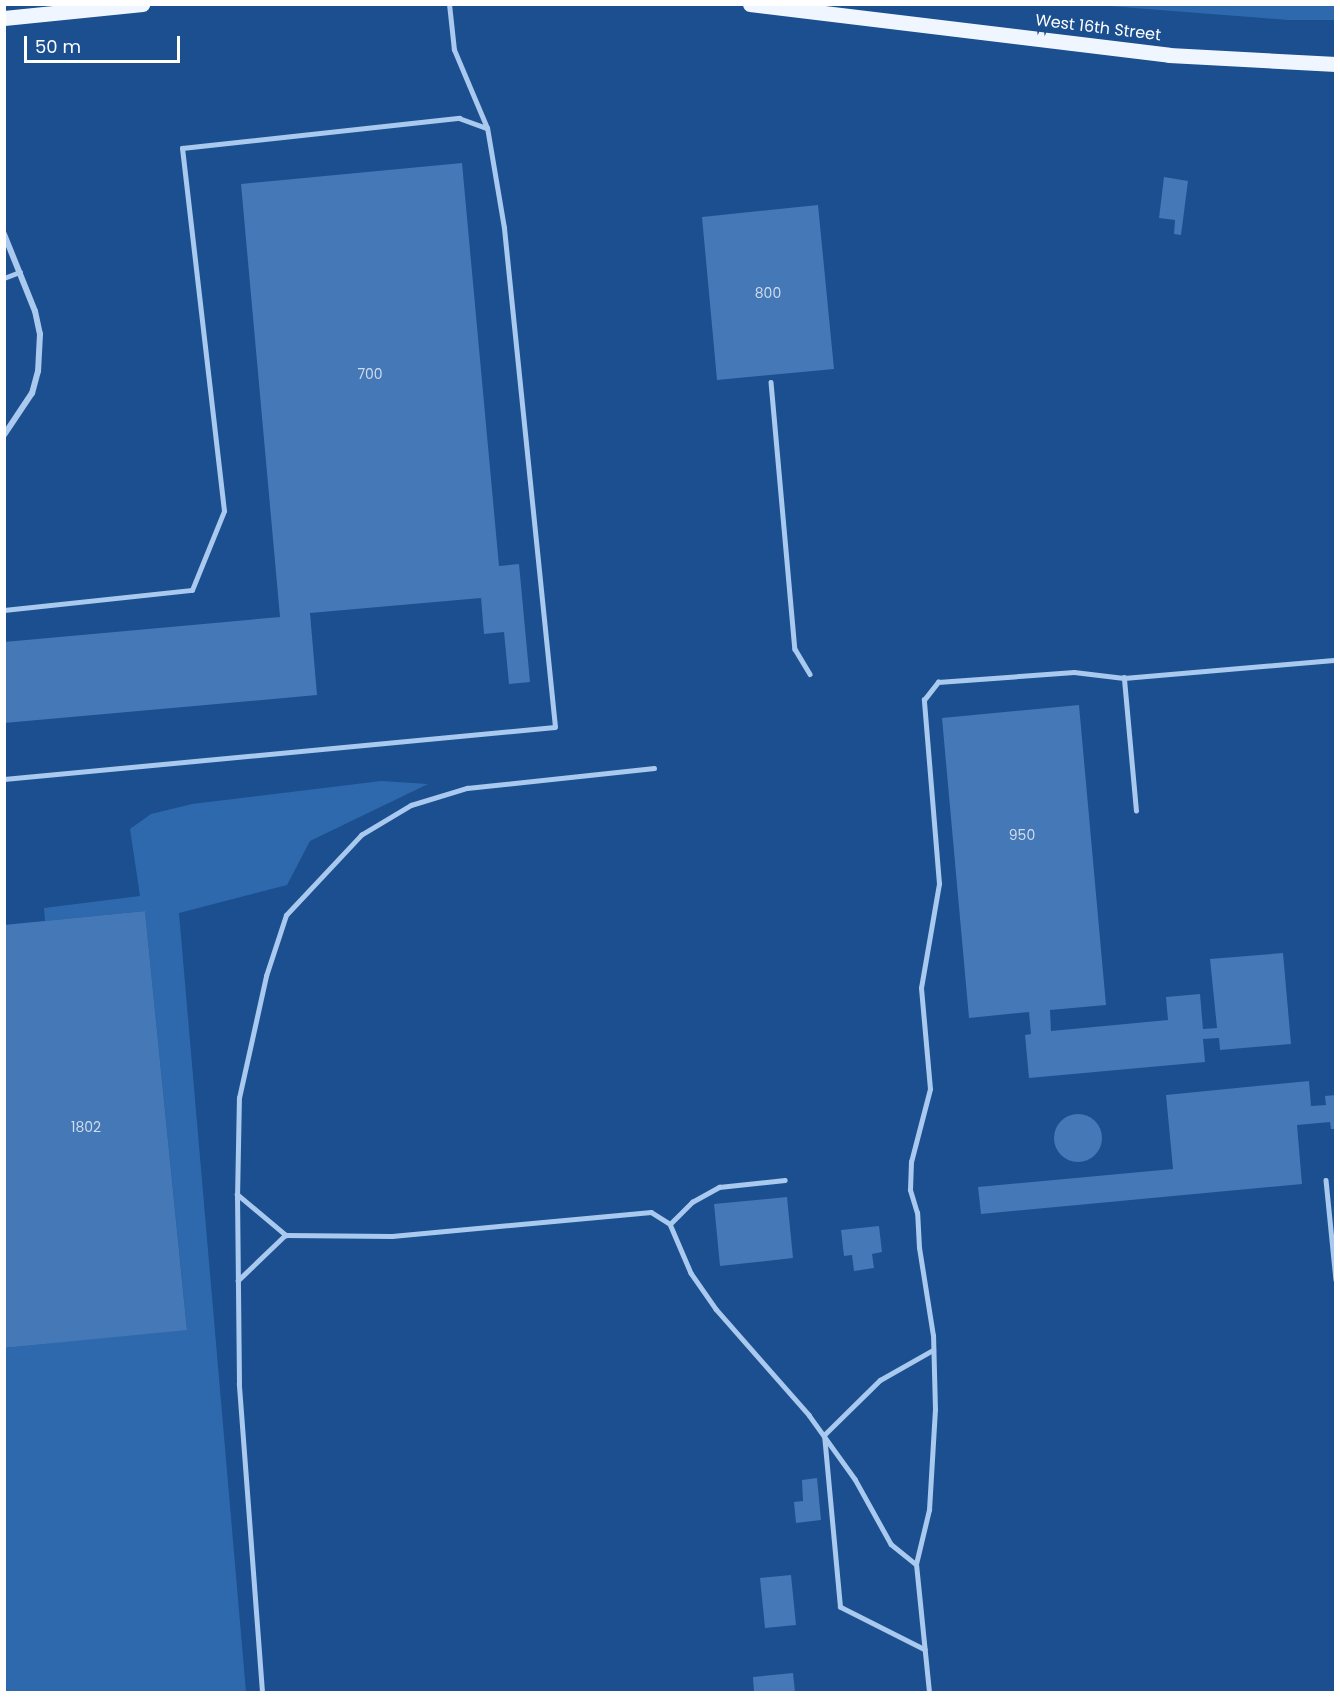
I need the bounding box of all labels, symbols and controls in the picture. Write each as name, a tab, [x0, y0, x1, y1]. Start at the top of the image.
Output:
street label: West 16th Street	[1034, 11, 1162, 45]
scale bar	[27, 24, 183, 62]
text: 50 m	[35, 34, 81, 59]
house number: 800	[755, 285, 781, 301]
house number: 700	[357, 366, 383, 382]
house number: 950	[1009, 827, 1035, 843]
house number: 1802	[71, 1119, 101, 1135]

